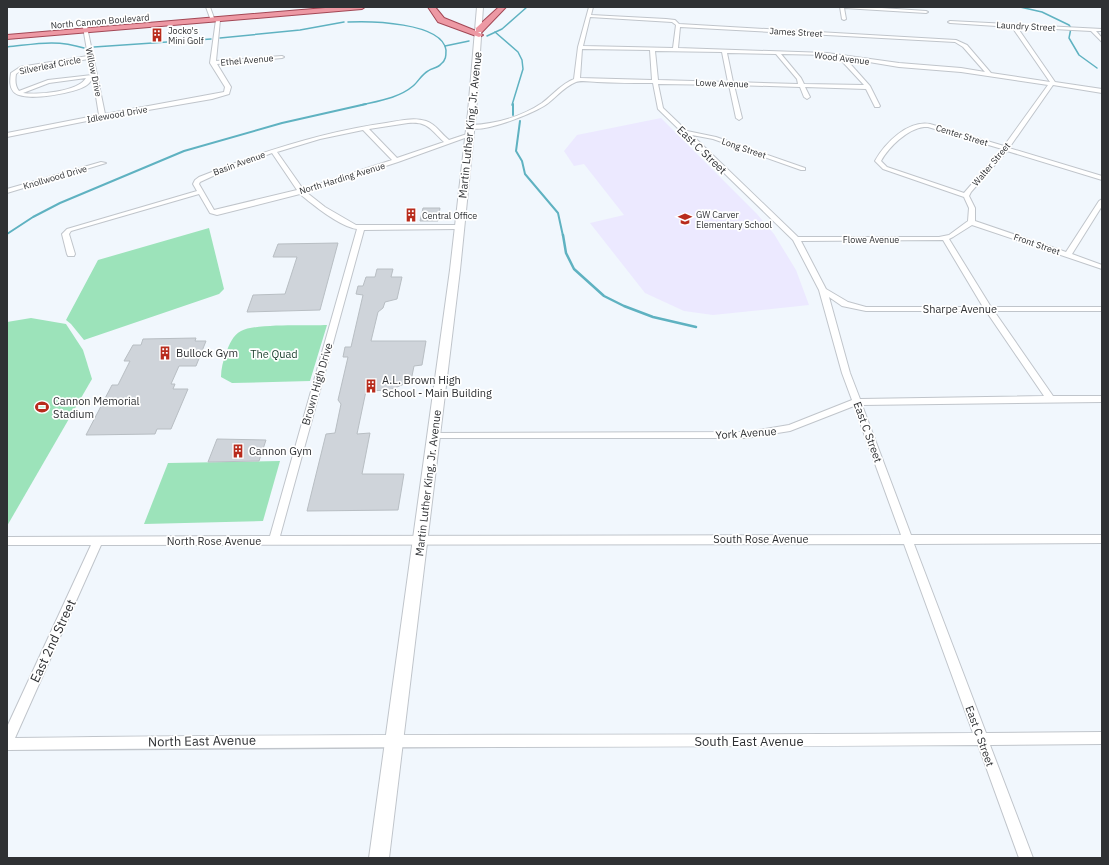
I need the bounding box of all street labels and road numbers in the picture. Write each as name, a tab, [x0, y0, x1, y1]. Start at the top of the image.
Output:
street label: North Cannon Boulevard	[50, 11, 150, 31]
street label: Laundry Street	[996, 19, 1056, 33]
street label: James Street	[769, 25, 823, 39]
street label: Willow Drive	[83, 46, 105, 98]
street label: Wood Avenue	[814, 49, 870, 67]
street label: Martin Luther King, Jr. Avenue	[455, 51, 485, 199]
street label: Ethel Avenue	[220, 52, 274, 68]
street label: Silverleaf Circle	[18, 54, 82, 76]
street label: Lowe Avenue	[695, 77, 749, 89]
street label: Idlewood Drive	[86, 103, 148, 125]
street label: Center Street	[935, 122, 989, 148]
street label: East C Street	[674, 123, 730, 177]
street label: Long Street	[720, 135, 768, 161]
street label: Walter Street	[970, 140, 1012, 188]
street label: Basin Avenue	[211, 148, 267, 178]
street label: North Harding Avenue	[298, 160, 386, 196]
street label: Knollwood Drive	[22, 163, 88, 191]
street label: Front Street	[1012, 231, 1062, 257]
street label: Flowe Avenue	[843, 234, 899, 245]
street label: Sharpe Avenue	[923, 302, 997, 316]
street label: Brown High Drive	[299, 341, 335, 427]
street label: East C Street	[851, 400, 886, 464]
street label: Martin Luther King, Jr. Avenue	[412, 409, 444, 557]
street label: York Avenue	[715, 424, 777, 442]
street label: South Rose Avenue	[713, 532, 809, 546]
street label: North Rose Avenue	[167, 534, 261, 548]
street label: East 2nd Street	[26, 597, 80, 685]
street label: East C Street	[963, 704, 998, 768]
street label: North East Avenue	[148, 732, 256, 750]
street label: South East Avenue	[694, 733, 804, 750]

